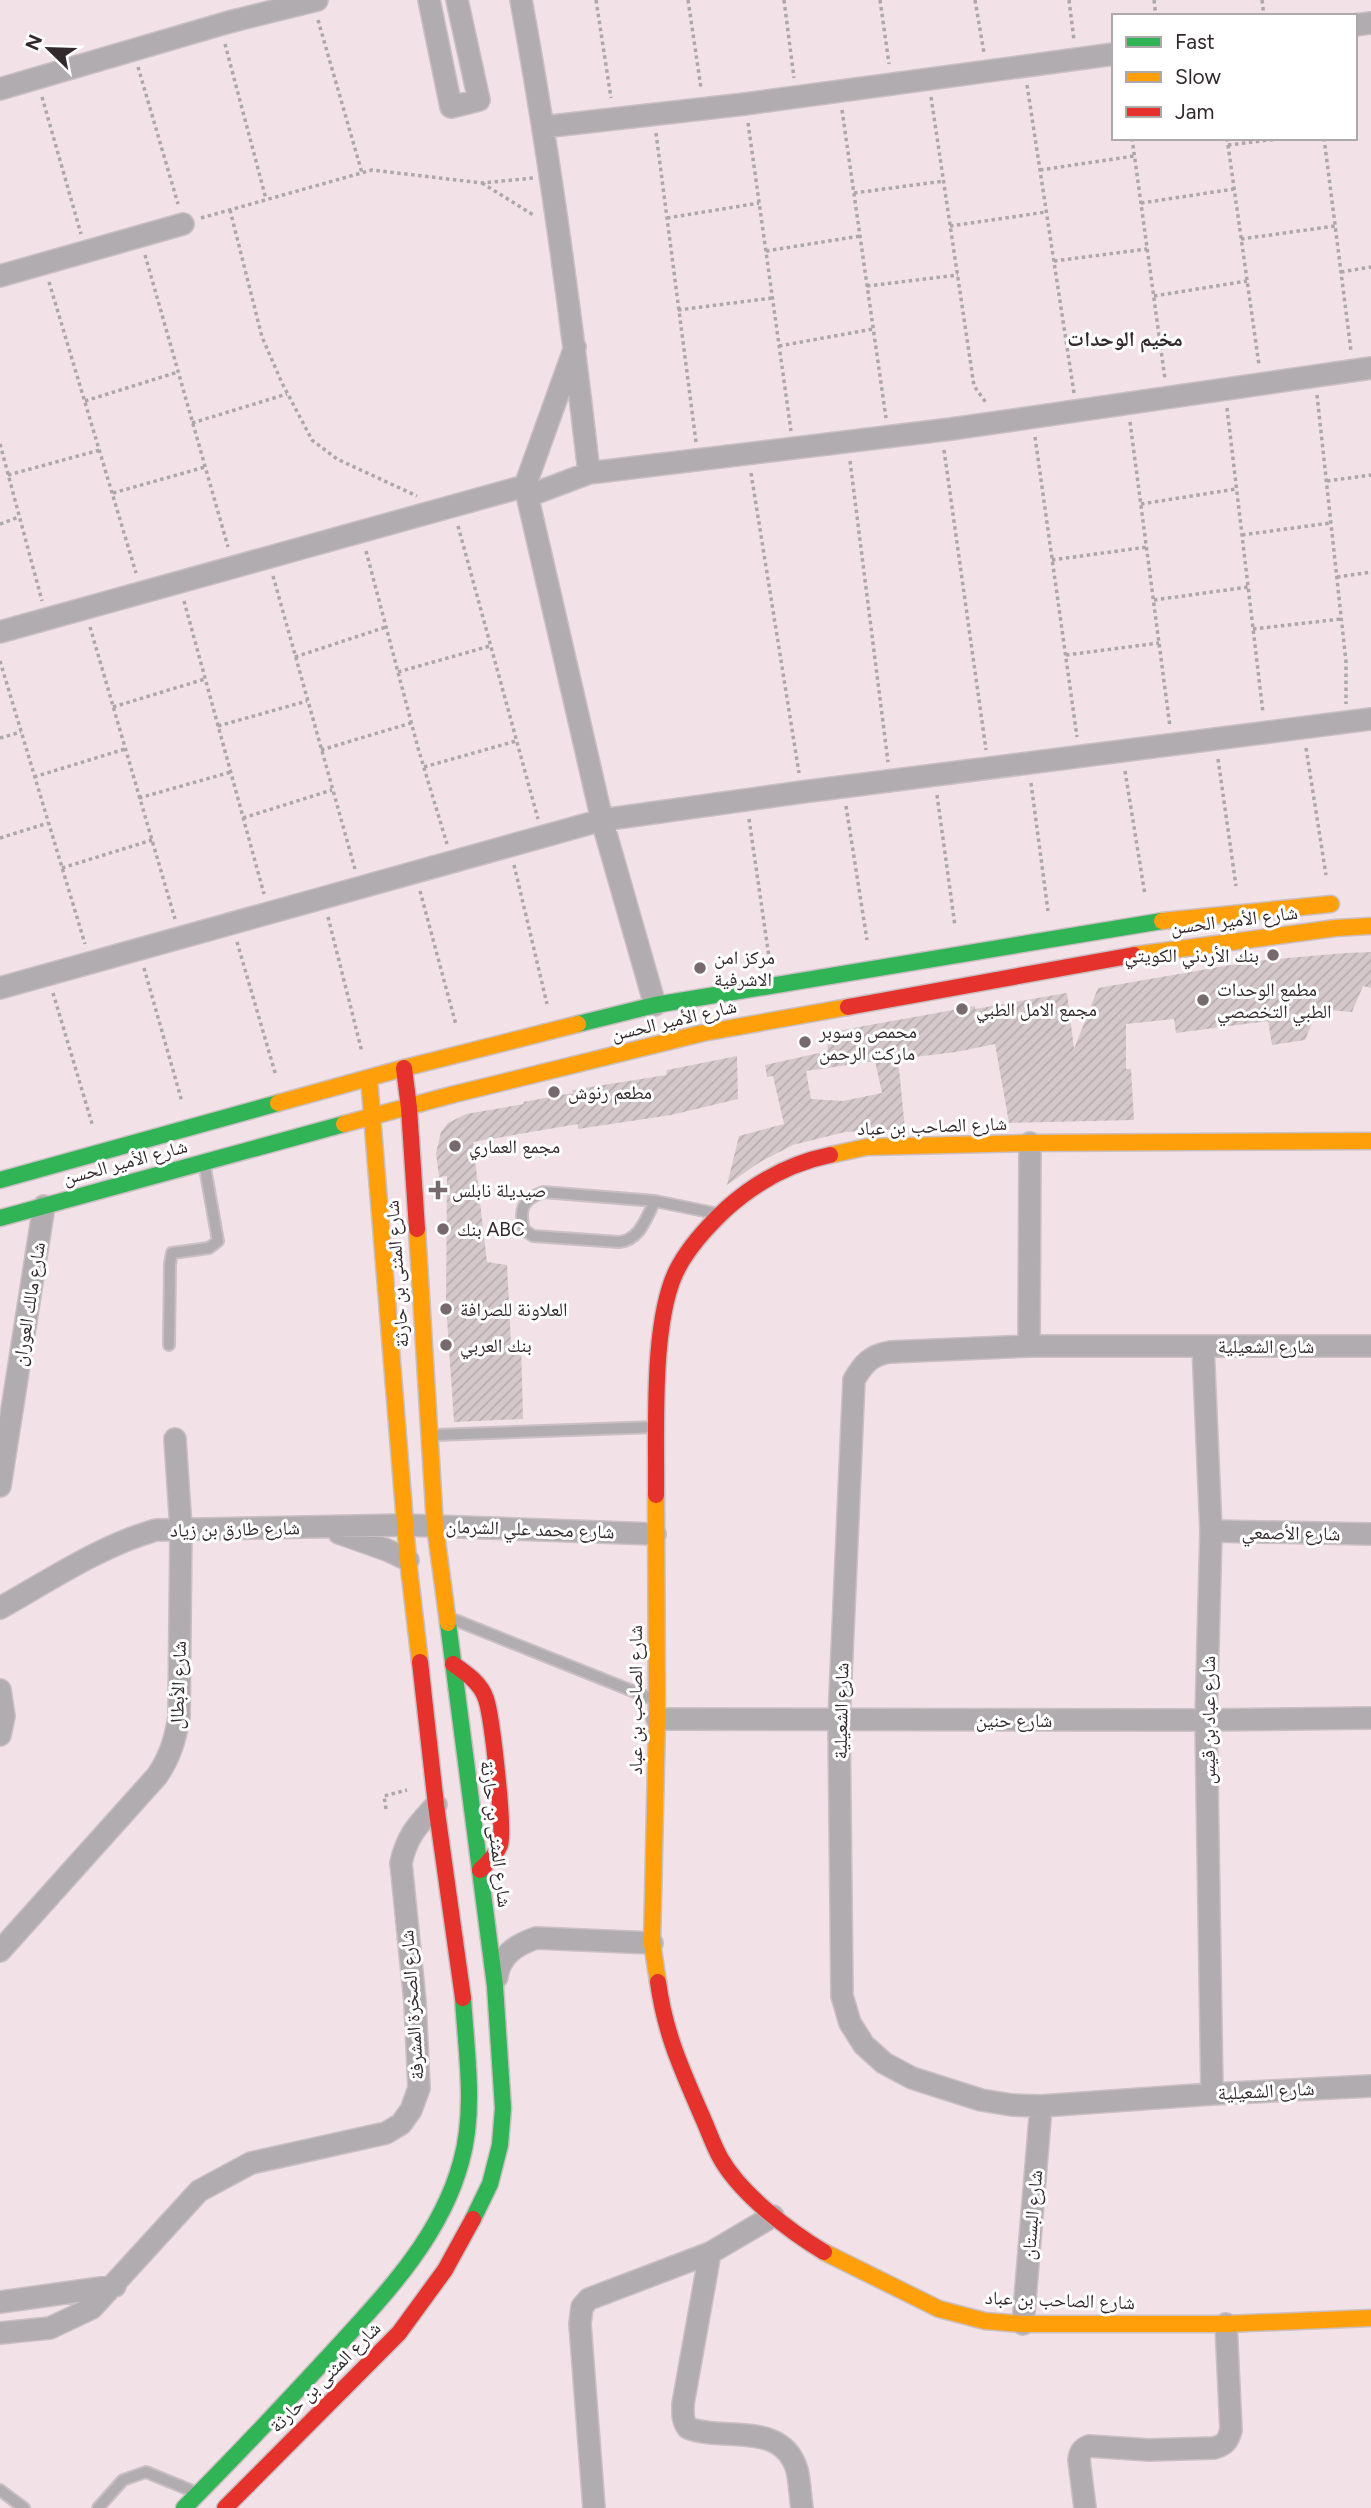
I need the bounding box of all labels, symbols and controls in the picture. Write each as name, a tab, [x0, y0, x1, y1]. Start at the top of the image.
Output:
north arrow	[14, 14, 84, 84]
legend	[1112, 14, 1357, 140]
text: Fast	[1175, 29, 1215, 54]
text: N	[20, 31, 47, 54]
text: Slow	[1175, 64, 1221, 89]
text: Jam	[1175, 99, 1214, 124]
district label: مخيم الوحدات	[1067, 326, 1183, 353]
street label: شارع الأمير الحسن	[1169, 901, 1299, 939]
place label: بنك الأردني الكويتي	[1124, 944, 1259, 970]
place label: مركز امن الاشرفية	[714, 946, 775, 991]
marker: بنك الأردني الكويتي	[1265, 947, 1281, 963]
marker: مركز امن الاشرفية	[692, 960, 708, 976]
place label: مطمع الوحدات الطبي التخصصي	[1217, 978, 1331, 1026]
marker: مطمع الوحدات الطبي التخصصي	[1195, 992, 1211, 1008]
street label: شارع الأمير الحسن	[609, 994, 739, 1046]
place label: مجمع الامل الطبي	[976, 998, 1097, 1024]
marker: مجمع الامل الطبي	[954, 1001, 970, 1017]
place label: محمص وسوبر ماركت الرحمن	[818, 1020, 917, 1065]
marker: محمص وسوبر ماركت الرحمن	[797, 1034, 813, 1050]
place label: مطعم رنوش	[568, 1081, 652, 1105]
marker: مطعم رنوش	[546, 1084, 562, 1100]
street label: شارع الصاحب بن عباد	[857, 1112, 1007, 1140]
street label: شارع الأمير الحسن	[60, 1134, 190, 1190]
place label: مجمع العماري	[469, 1135, 560, 1161]
marker: مجمع العماري	[447, 1138, 463, 1154]
place label: صيديلة نابلس	[452, 1179, 546, 1202]
marker: صيديلة نابلس	[430, 1182, 446, 1198]
street label: شارع المثنى بن حارثة	[380, 1200, 414, 1348]
place label: بنك ABC	[457, 1218, 525, 1241]
marker: بنك ABC	[435, 1221, 451, 1237]
street label: شارع مالك العوران	[8, 1240, 50, 1368]
place label: العلاونة للصرافة	[460, 1298, 568, 1321]
marker: العلاونة للصرافة	[438, 1301, 454, 1317]
place label: بنك العربي	[460, 1334, 532, 1360]
street label: شارع الشعيلية	[1218, 1335, 1314, 1358]
marker: بنك العربي	[438, 1337, 454, 1353]
street label: شارع محمد علي الشرمان	[445, 1515, 615, 1547]
street label: شارع طارق بن زياد	[170, 1516, 300, 1542]
street label: شارع الأصمعي	[1241, 1521, 1341, 1549]
street label: شارع الصاحب بن عباد	[624, 1625, 647, 1775]
street label: شارع الأبطال	[165, 1640, 191, 1730]
street label: شارع عباد بن قيس	[1197, 1656, 1220, 1784]
street label: شارع الشعيلية	[829, 1662, 853, 1760]
street label: شارع حنين	[976, 1709, 1052, 1732]
street label: شارع المثنى بن حارثة	[476, 1759, 516, 1909]
street label: شارع الصخرة المشرفة	[395, 1929, 429, 2081]
street label: شارع الشعيلية	[1217, 2077, 1315, 2105]
street label: شارع البستان	[1017, 2169, 1047, 2261]
street label: شارع الصاحب بن عباد	[985, 2286, 1135, 2314]
street label: شارع المثنى بن حارثة	[265, 2317, 385, 2437]

